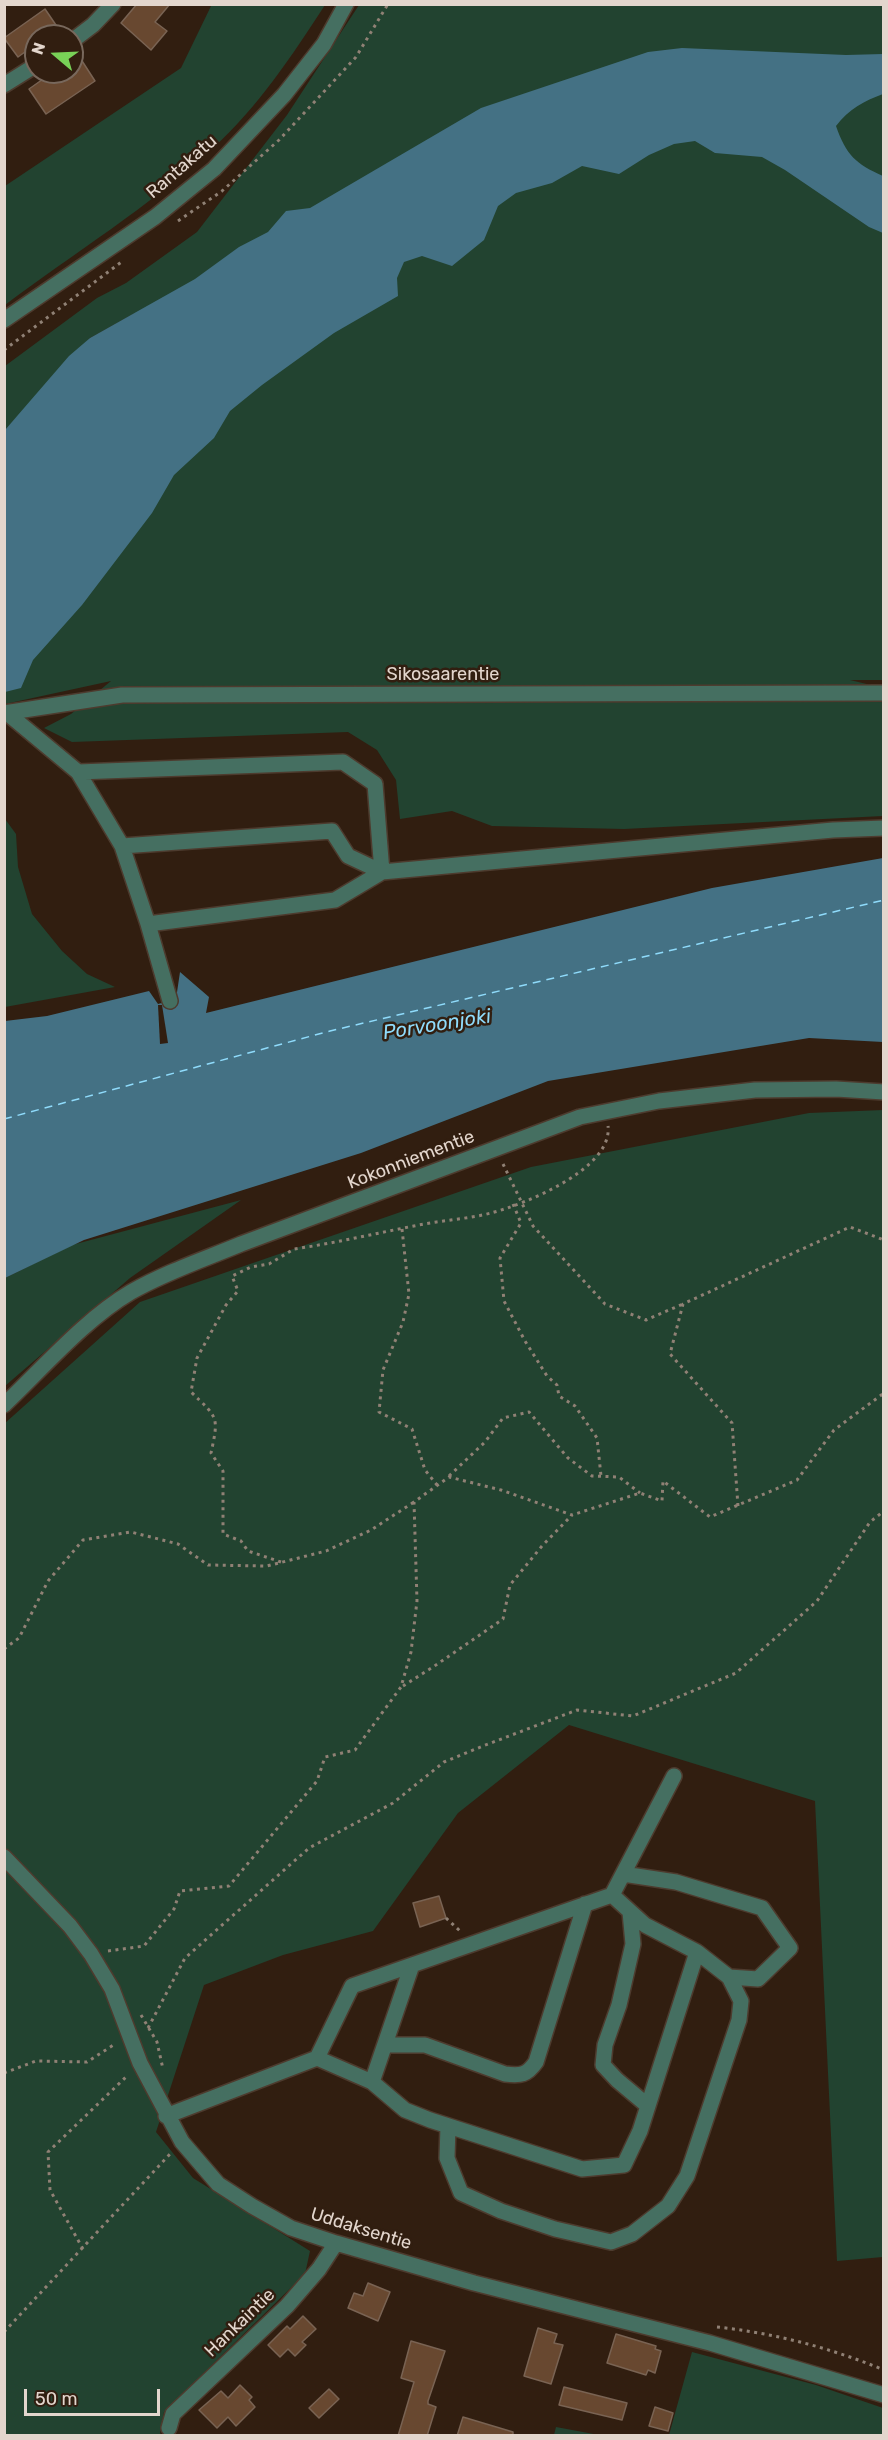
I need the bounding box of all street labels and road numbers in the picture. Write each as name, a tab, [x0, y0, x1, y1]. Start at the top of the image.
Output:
street label: Rantakatu	[142, 131, 222, 203]
street label: Sikosaarentie	[387, 664, 499, 686]
street label: Kokonniementie	[344, 1126, 478, 1194]
street label: Uddaksentie	[308, 2203, 414, 2255]
street label: Hankaintie	[200, 2284, 280, 2362]

